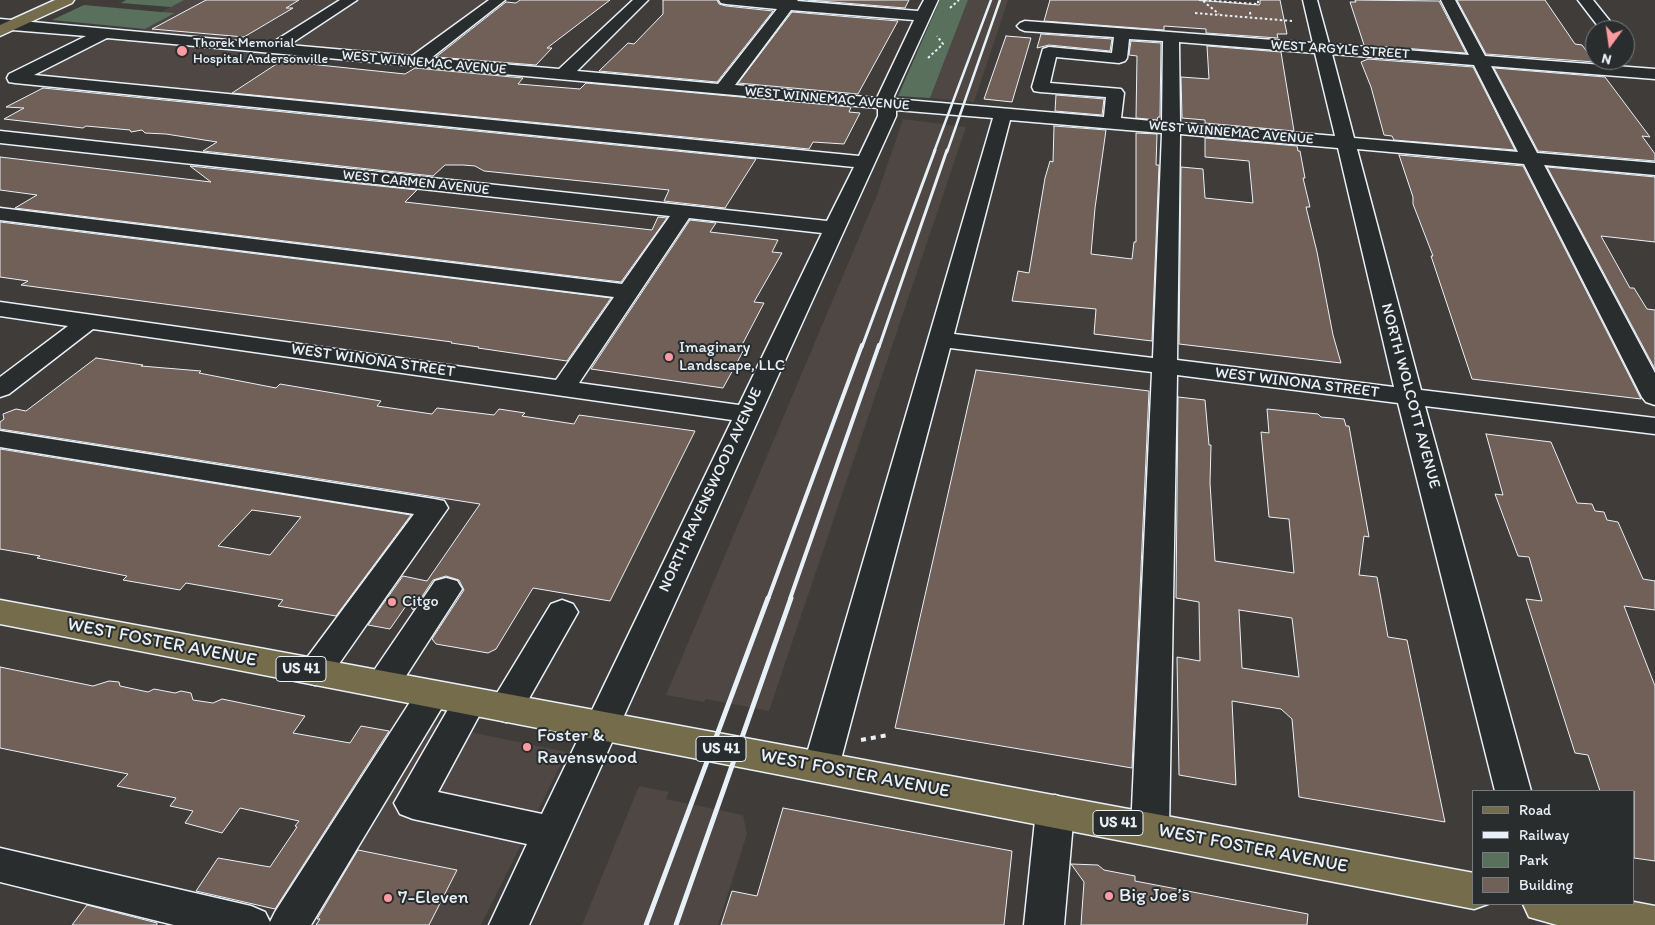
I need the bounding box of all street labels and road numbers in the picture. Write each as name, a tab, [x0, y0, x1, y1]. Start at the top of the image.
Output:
street label: WEST ARGYLE STREET	[1270, 37, 1410, 63]
street label: WEST WINNEMAC AVENUE	[341, 47, 507, 79]
street label: WEST WINNEMAC AVENUE	[744, 83, 910, 115]
street label: WEST WINNEMAC AVENUE	[1148, 117, 1314, 149]
street label: WEST CARMEN AVENUE	[342, 167, 490, 199]
street label: NORTH WOLCOTT AVENUE	[1376, 301, 1444, 491]
street label: WEST WINONA STREET	[290, 340, 456, 382]
street label: WEST WINONA STREET	[1214, 363, 1380, 403]
street label: NORTH RAVENSWOOD AVENUE	[655, 385, 767, 595]
street label: WEST FOSTER AVENUE	[65, 613, 259, 673]
road number: US 41	[276, 656, 326, 682]
road number: US 41	[696, 736, 746, 762]
street label: WEST FOSTER AVENUE	[758, 744, 952, 804]
road number: US 41	[1093, 810, 1143, 836]
street label: WEST FOSTER AVENUE	[1156, 819, 1350, 879]

